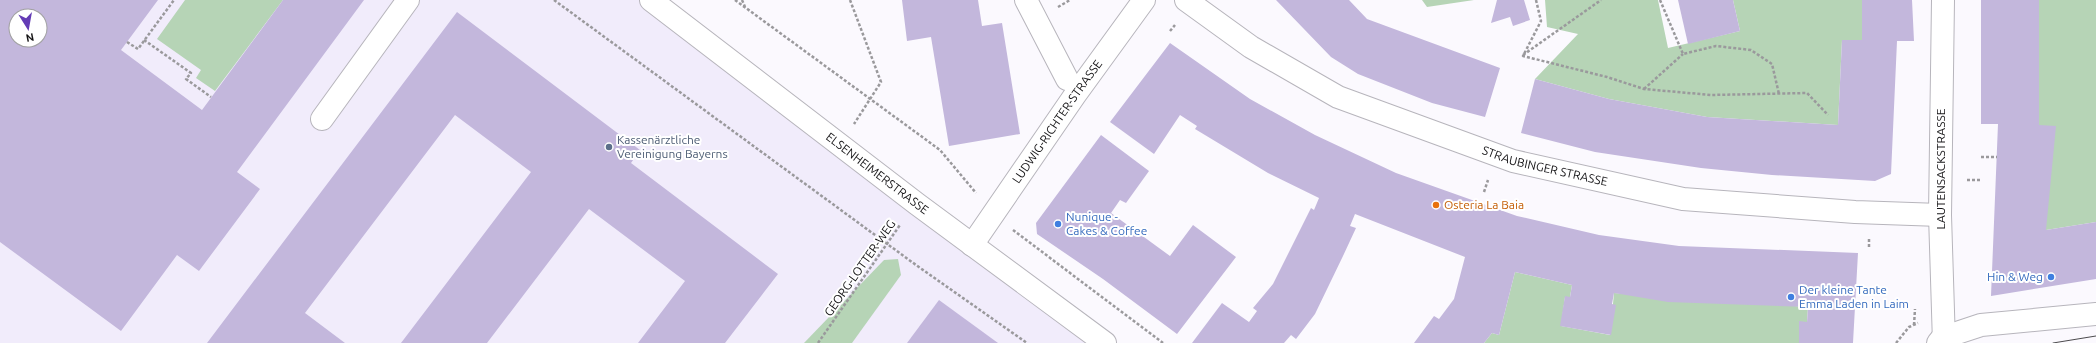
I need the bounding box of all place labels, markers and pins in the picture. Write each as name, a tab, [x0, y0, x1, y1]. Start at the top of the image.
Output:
place label: Kassenärztliche Vereinigung Bayerns	[617, 133, 728, 160]
marker: Kassenärztliche Vereinigung Bayerns	[604, 142, 614, 152]
place label: Osteria La Baia	[1444, 198, 1524, 211]
marker: Osteria La Baia	[1431, 200, 1441, 210]
place label: Nunique - Cakes & Coffee	[1066, 210, 1147, 237]
marker: Nunique - Cakes & Coffee	[1053, 219, 1063, 229]
place label: Hin & Weg	[1987, 270, 2043, 283]
marker: Hin & Weg	[2046, 272, 2056, 282]
place label: Der kleine Tante Emma Laden in Laim	[1799, 283, 1909, 310]
marker: Der kleine Tante Emma Laden in Laim	[1786, 292, 1796, 302]

